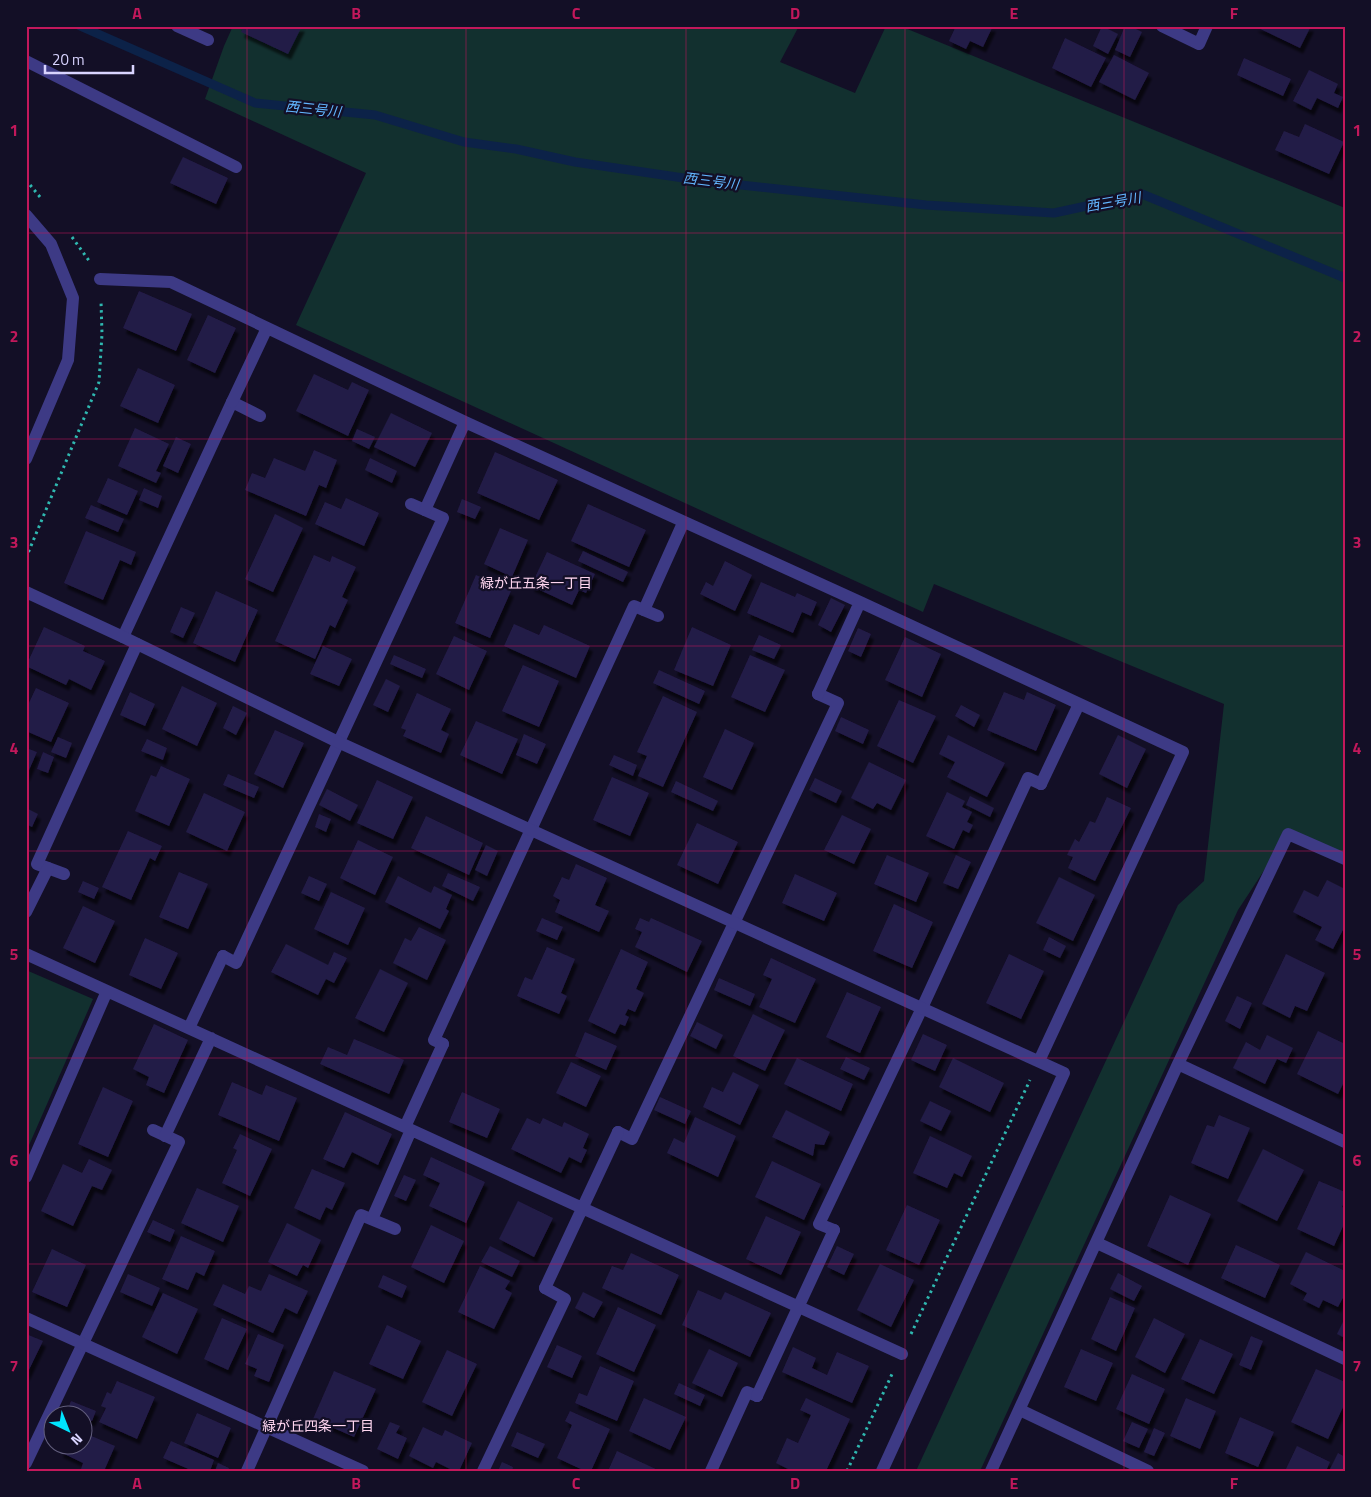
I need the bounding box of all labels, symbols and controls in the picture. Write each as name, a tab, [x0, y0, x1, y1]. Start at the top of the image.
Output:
text: A	[132, 1, 142, 25]
text: B	[351, 1, 361, 25]
text: C	[572, 1, 581, 25]
text: D	[790, 1, 800, 25]
text: E	[1010, 1, 1019, 25]
text: F	[1230, 1, 1239, 25]
scale bar	[45, 42, 132, 74]
text: 20 m	[52, 48, 85, 71]
water label: 西三号川	[284, 95, 344, 122]
text: 1	[10, 118, 18, 142]
text: 1	[1353, 118, 1361, 142]
water label: 西三号川	[682, 167, 742, 195]
water label: 西三号川	[1084, 186, 1144, 217]
text: 2	[10, 324, 18, 348]
text: 2	[1353, 324, 1361, 348]
text: 3	[10, 530, 18, 554]
text: 3	[1353, 530, 1361, 554]
district label: 緑が丘五条一丁目	[480, 572, 592, 593]
text: 4	[10, 736, 19, 760]
text: 4	[1353, 736, 1362, 760]
text: 5	[10, 942, 19, 966]
text: 5	[1353, 942, 1362, 966]
text: 6	[10, 1148, 19, 1172]
text: 6	[1353, 1148, 1362, 1172]
text: 7	[10, 1354, 18, 1378]
text: 7	[1353, 1354, 1361, 1378]
north arrow	[42, 1404, 92, 1454]
district label: 緑が丘四条一丁目	[262, 1415, 374, 1436]
text: N	[66, 1429, 88, 1451]
text: A	[132, 1471, 142, 1495]
text: B	[351, 1471, 361, 1495]
text: C	[572, 1471, 581, 1495]
text: D	[790, 1471, 800, 1495]
text: E	[1010, 1471, 1019, 1495]
text: F	[1230, 1471, 1239, 1495]

